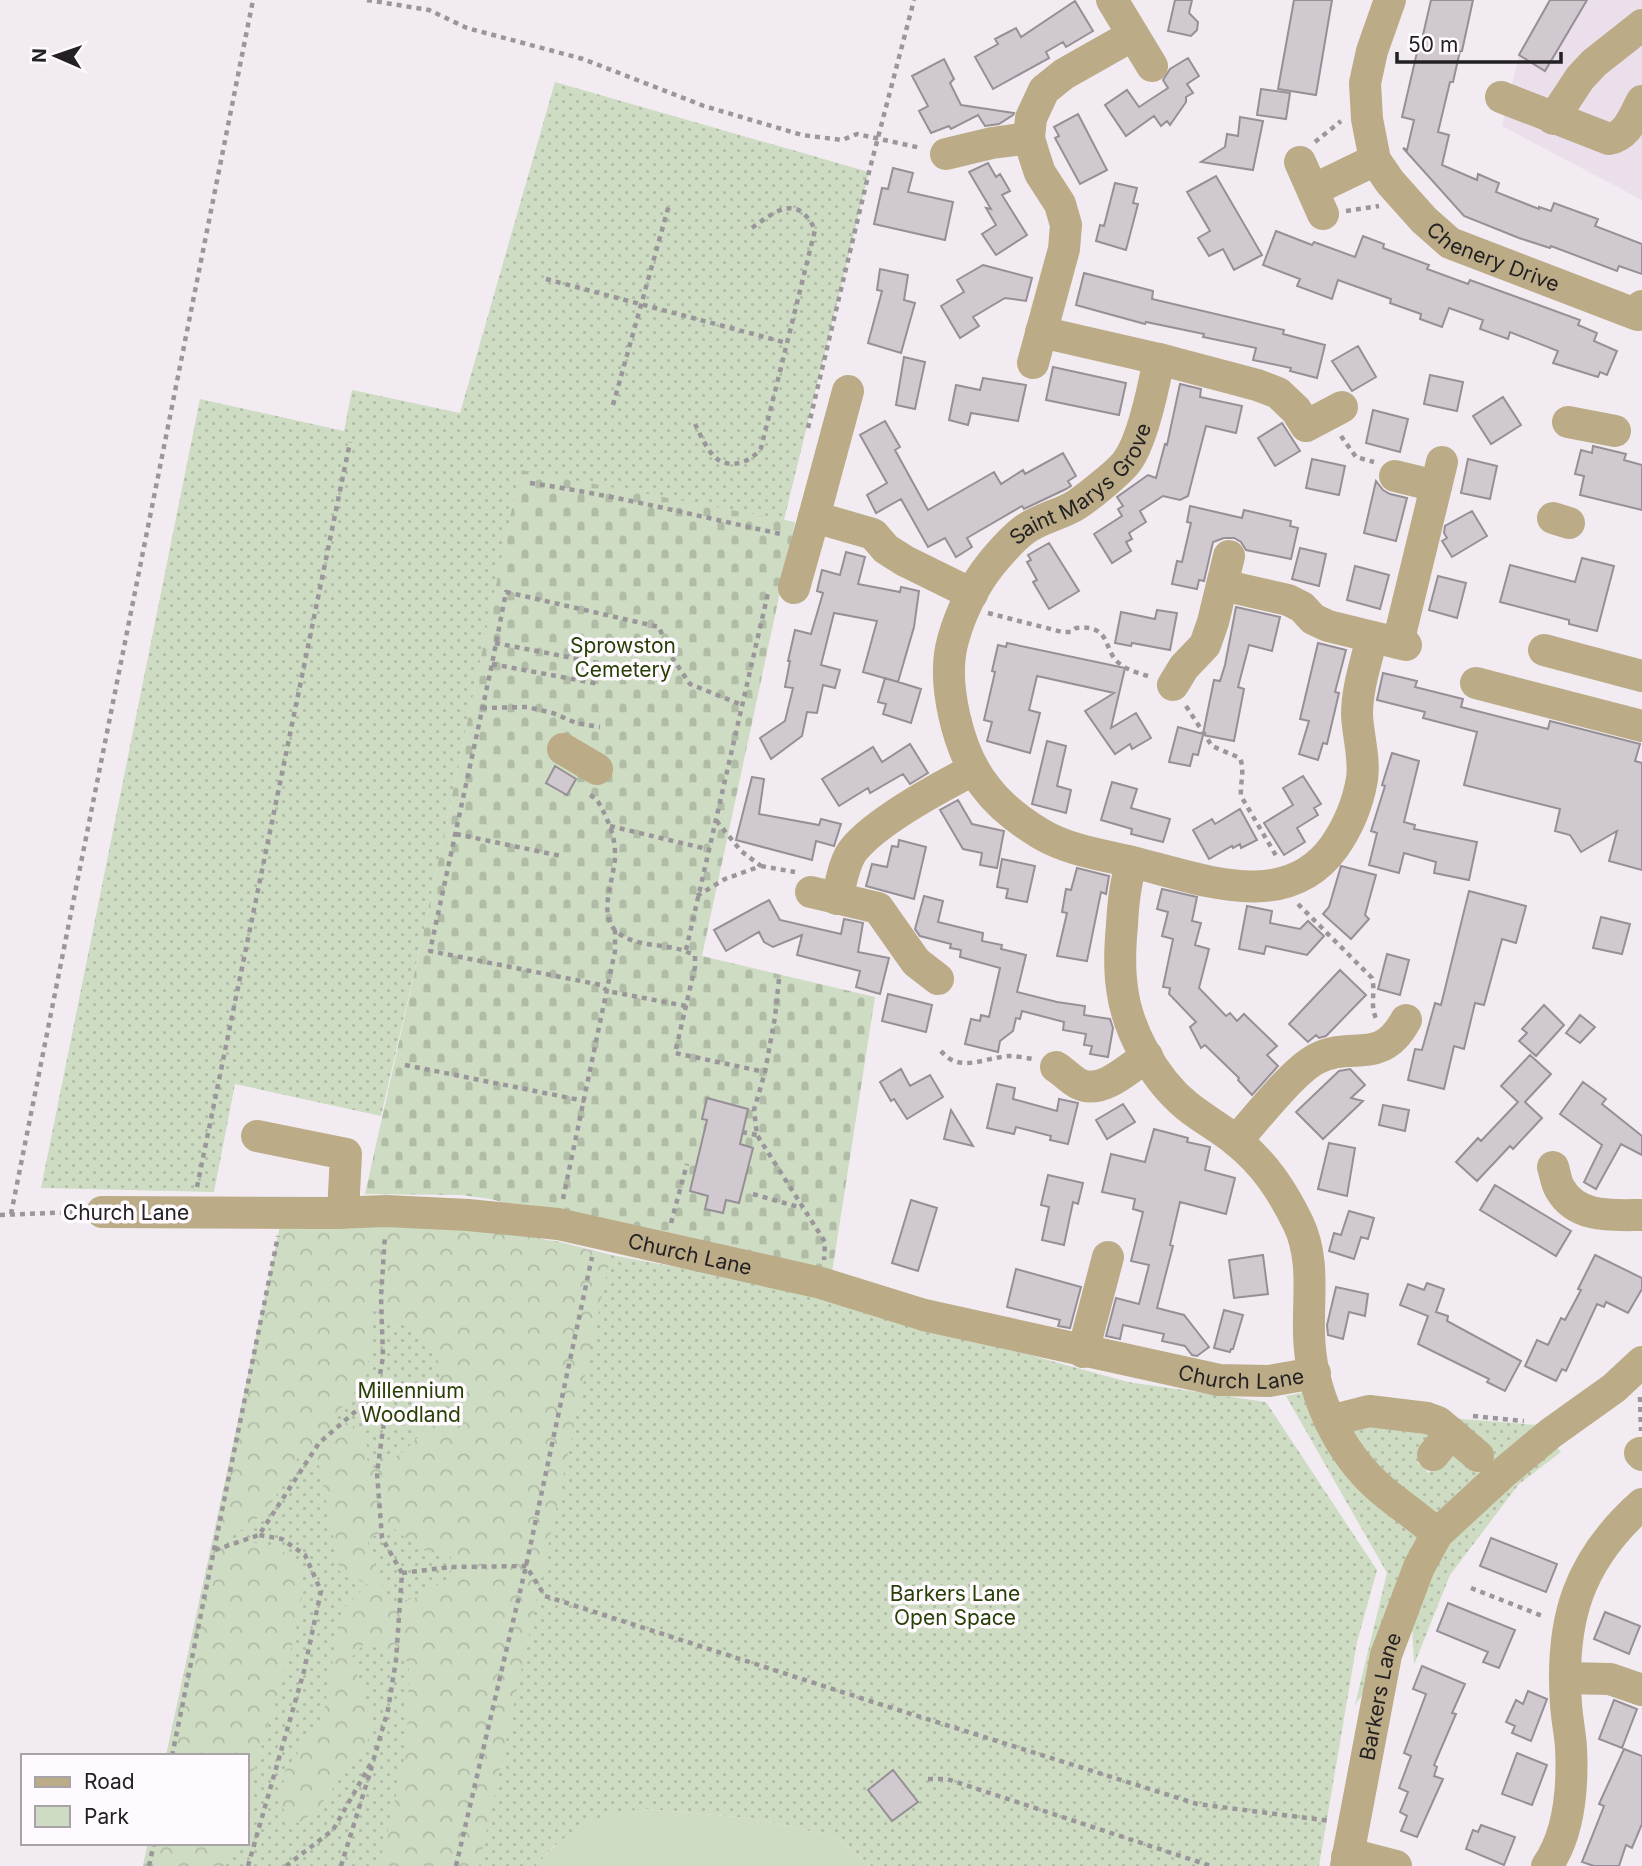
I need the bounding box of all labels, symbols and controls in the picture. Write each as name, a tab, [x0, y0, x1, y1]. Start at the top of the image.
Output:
north arrow	[21, 21, 91, 91]
scale bar	[1397, 21, 1562, 65]
text: 50 m	[1408, 32, 1458, 57]
text: N	[28, 48, 51, 63]
street label: Chenery Drive	[1422, 216, 1563, 296]
street label: Saint Marys Grove	[1004, 420, 1156, 549]
park label: Sprowston Cemetery	[570, 633, 676, 682]
street label: Church Lane	[63, 1200, 189, 1225]
street label: Church Lane	[626, 1228, 755, 1280]
street label: Church Lane	[1176, 1359, 1306, 1394]
park label: Millennium Woodland	[357, 1378, 465, 1427]
park label: Barkers Lane Open Space	[890, 1581, 1020, 1630]
street label: Barkers Lane	[1354, 1629, 1406, 1762]
legend	[21, 1754, 248, 1845]
text: Road	[84, 1769, 135, 1794]
text: Park	[84, 1804, 129, 1829]

